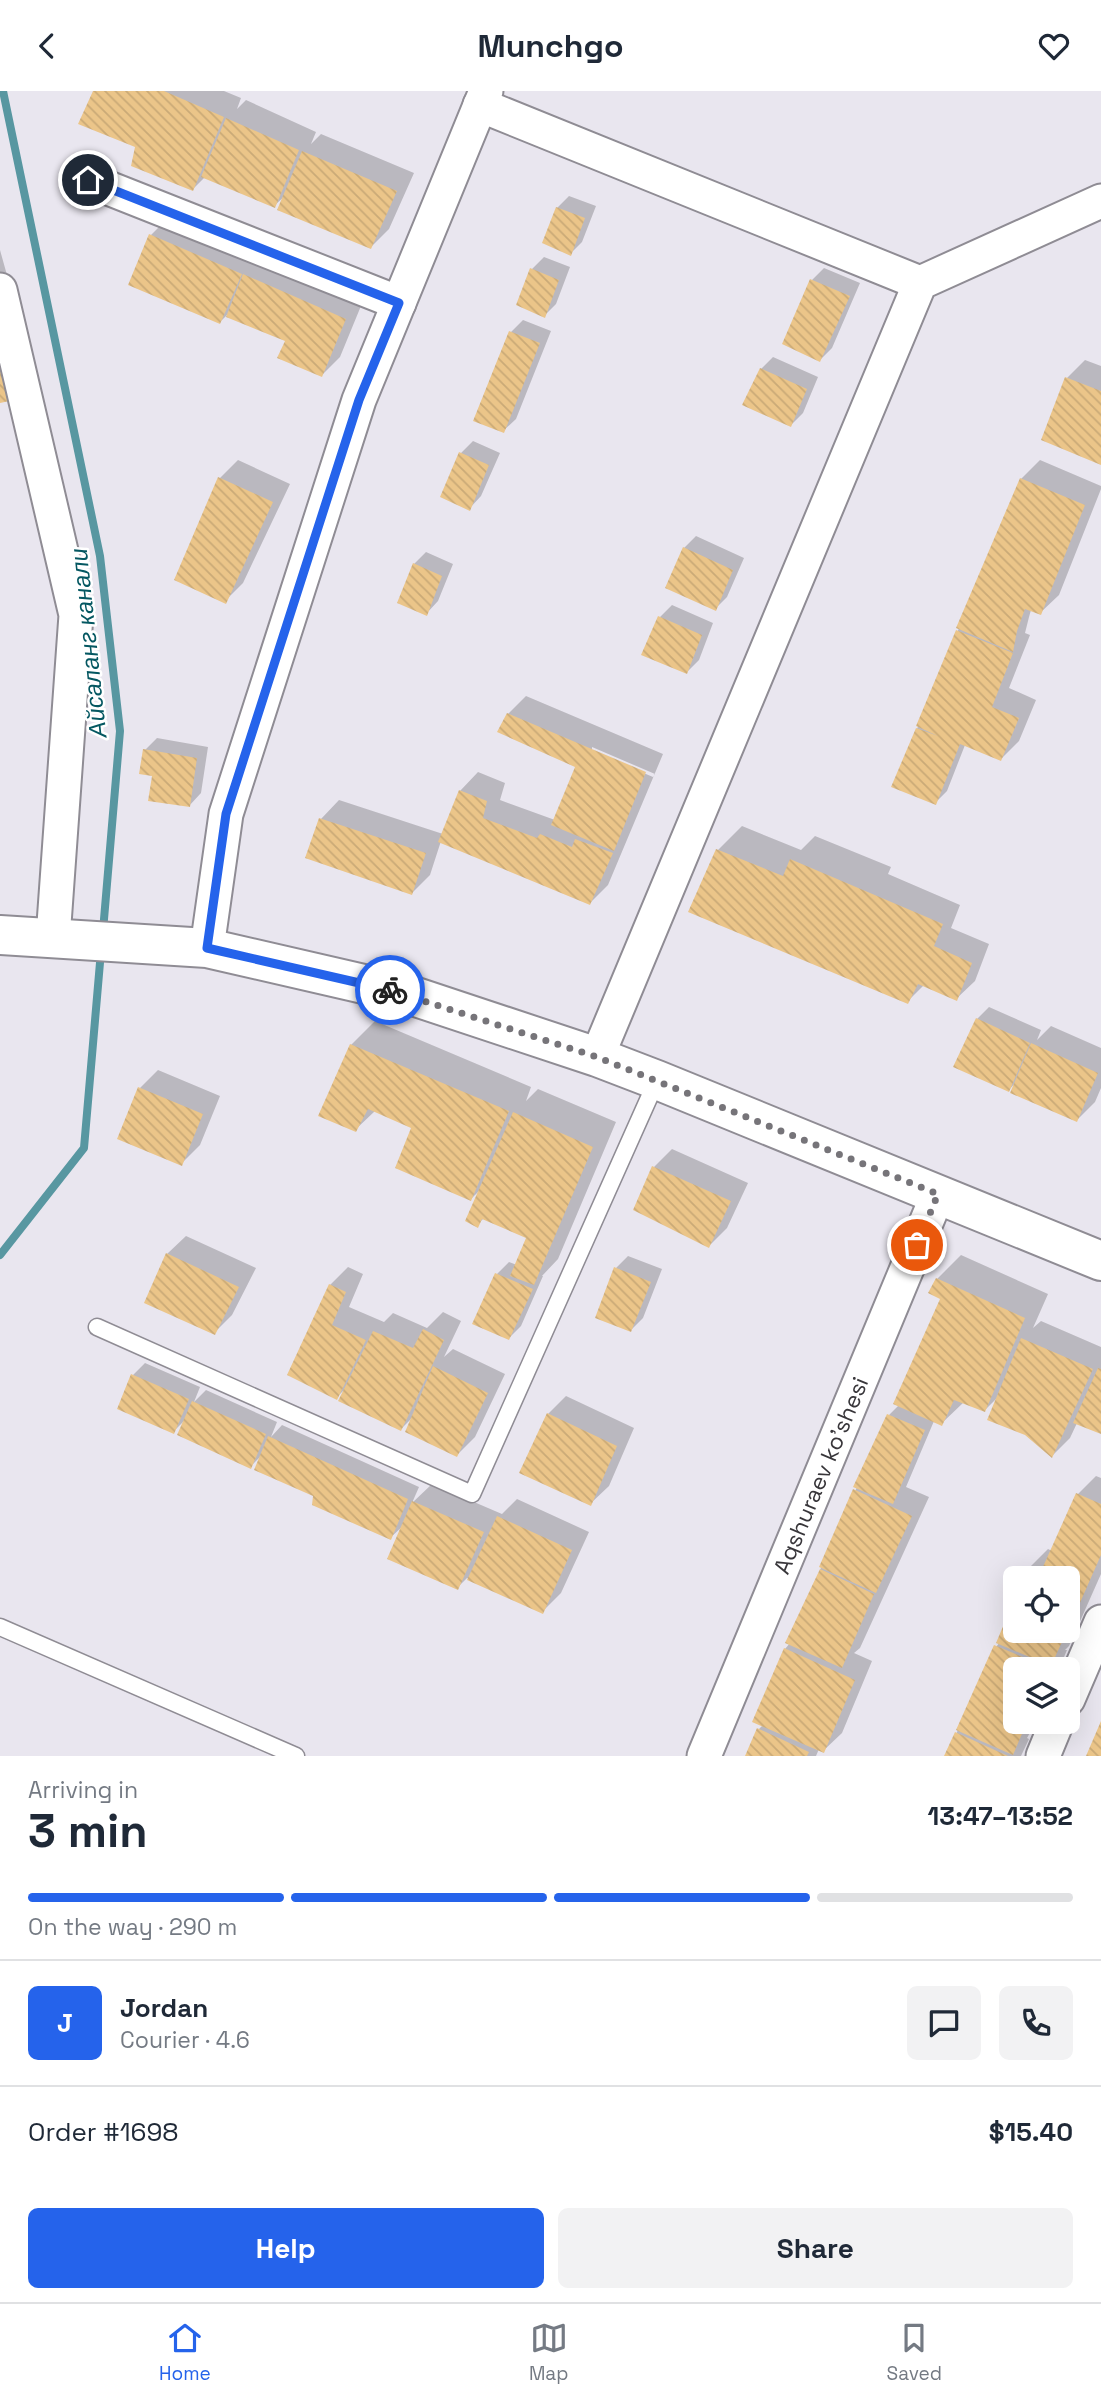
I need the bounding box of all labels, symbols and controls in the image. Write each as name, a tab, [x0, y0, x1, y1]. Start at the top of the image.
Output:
text: Munchgo	[477, 26, 624, 66]
icon: back	[28, 27, 66, 65]
icon: heart	[1035, 27, 1073, 65]
pin	[58, 150, 118, 210]
icon: home	[69, 161, 107, 199]
water label: Айсаланг канали	[63, 547, 114, 741]
courier	[355, 955, 425, 1025]
icon: bike	[371, 971, 409, 1009]
pin	[887, 1215, 947, 1275]
icon: bag	[898, 1226, 936, 1264]
street label: Aqshuraev ko'shesi	[767, 1372, 875, 1578]
map controls	[1003, 1566, 1080, 1734]
button: locate	[1003, 1566, 1080, 1643]
button: layers	[1003, 1657, 1080, 1734]
text: Arriving in	[28, 1775, 138, 1805]
text: 13:47–13:52	[928, 1799, 1073, 1833]
text: 3 min	[28, 1802, 148, 1860]
text: On the way · 290 m	[28, 1912, 237, 1942]
button: chat	[907, 1986, 981, 2060]
button: phone	[999, 1986, 1073, 2060]
text: Jordan	[120, 1991, 208, 2025]
text: J	[57, 2006, 73, 2040]
text: Courier · 4.6	[120, 2025, 250, 2055]
text: Order #1698	[28, 2115, 179, 2149]
text: $15.40	[989, 2115, 1073, 2149]
button: Help	[28, 2208, 544, 2288]
button: Share	[558, 2208, 1073, 2288]
tab: Home	[159, 2319, 211, 2386]
tab: Map	[529, 2319, 569, 2386]
tab: Saved	[887, 2319, 942, 2386]

